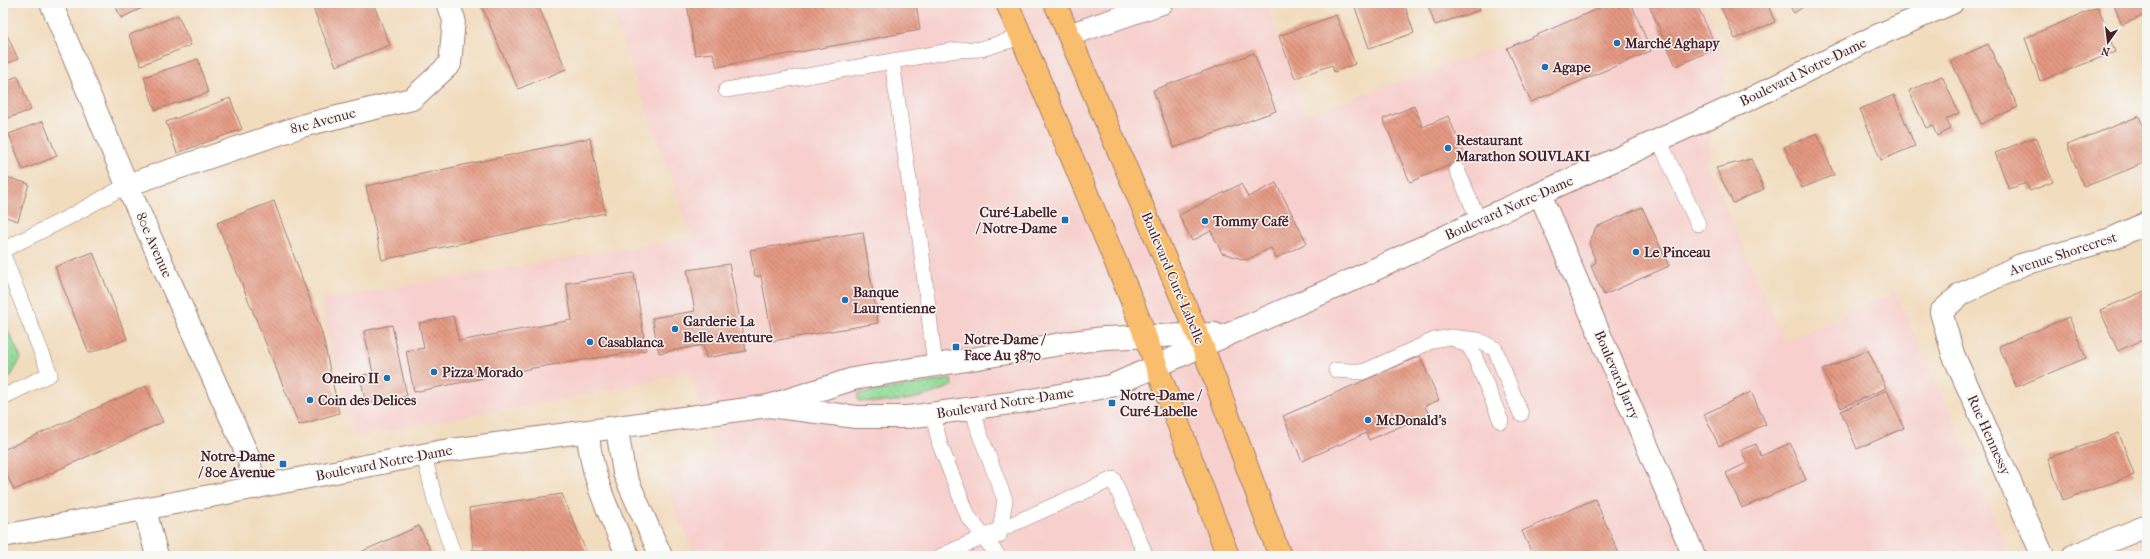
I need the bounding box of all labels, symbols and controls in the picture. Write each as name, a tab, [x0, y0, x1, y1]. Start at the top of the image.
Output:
north arrow	[2088, 22, 2128, 62]
street label: Boulevard Notre-Dame	[1737, 34, 1869, 110]
place label: Marché Aghapy	[1624, 35, 1721, 52]
marker: Marché Aghapy	[1612, 38, 1622, 48]
text: N	[2099, 44, 2111, 59]
place label: Agape	[1552, 59, 1591, 76]
marker: Agape	[1540, 62, 1550, 72]
street label: 81e Avenue	[288, 104, 358, 138]
place label: Restaurant Marathon SOUVLAKI	[1455, 132, 1591, 165]
marker: Restaurant Marathon SOUVLAKI	[1443, 143, 1453, 153]
street label: Boulevard Notre-Dame	[1442, 172, 1576, 244]
place label: Curé-Labelle / Notre-Dame	[975, 204, 1057, 237]
street label: Boulevard Curé-Labelle	[1137, 209, 1209, 347]
street label: 80e Avenue	[132, 210, 176, 280]
place label: Tommy Café	[1212, 213, 1289, 230]
marker: Curé-Labelle / Notre-Dame	[1060, 215, 1070, 225]
marker: Tommy Café	[1200, 216, 1210, 226]
street label: Avenue Shorecrest	[2006, 229, 2119, 280]
place label: Le Pinceau	[1644, 244, 1711, 261]
marker: Le Pinceau	[1631, 247, 1641, 257]
place label: Banque Laurentienne	[853, 284, 936, 317]
marker: Banque Laurentienne	[840, 295, 850, 305]
place label: Garderie La Belle Aventure	[683, 313, 773, 346]
marker: Garderie La Belle Aventure	[670, 324, 680, 334]
street label: Boulevard Jarry	[1591, 328, 1644, 423]
place label: Notre-Dame / Face Au 3870	[963, 331, 1046, 364]
place label: Casablanca	[598, 334, 664, 351]
marker: Casablanca	[585, 337, 595, 347]
marker: Notre-Dame / Face Au 3870	[951, 342, 961, 352]
place label: Pizza Morado	[442, 364, 523, 381]
marker: Pizza Morado	[429, 367, 439, 377]
place label: Oneiro II	[322, 370, 380, 387]
marker: Oneiro II	[382, 373, 392, 383]
street label: Boulevard Notre-Dame	[935, 384, 1075, 422]
place label: Notre-Dame / Curé-Labelle	[1120, 387, 1202, 420]
place label: Coin des Delices	[318, 392, 417, 409]
street label: Rue Hennessy	[1964, 392, 2015, 478]
marker: Coin des Delices	[305, 395, 315, 405]
marker: Notre-Dame / Curé-Labelle	[1107, 398, 1117, 408]
place label: McDonald's	[1375, 412, 1447, 429]
marker: McDonald's	[1363, 415, 1373, 425]
street label: Boulevard Notre-Dame	[314, 441, 454, 485]
place label: Notre-Dame / 80e Avenue	[198, 448, 275, 481]
marker: Notre-Dame / 80e Avenue	[278, 459, 288, 469]

